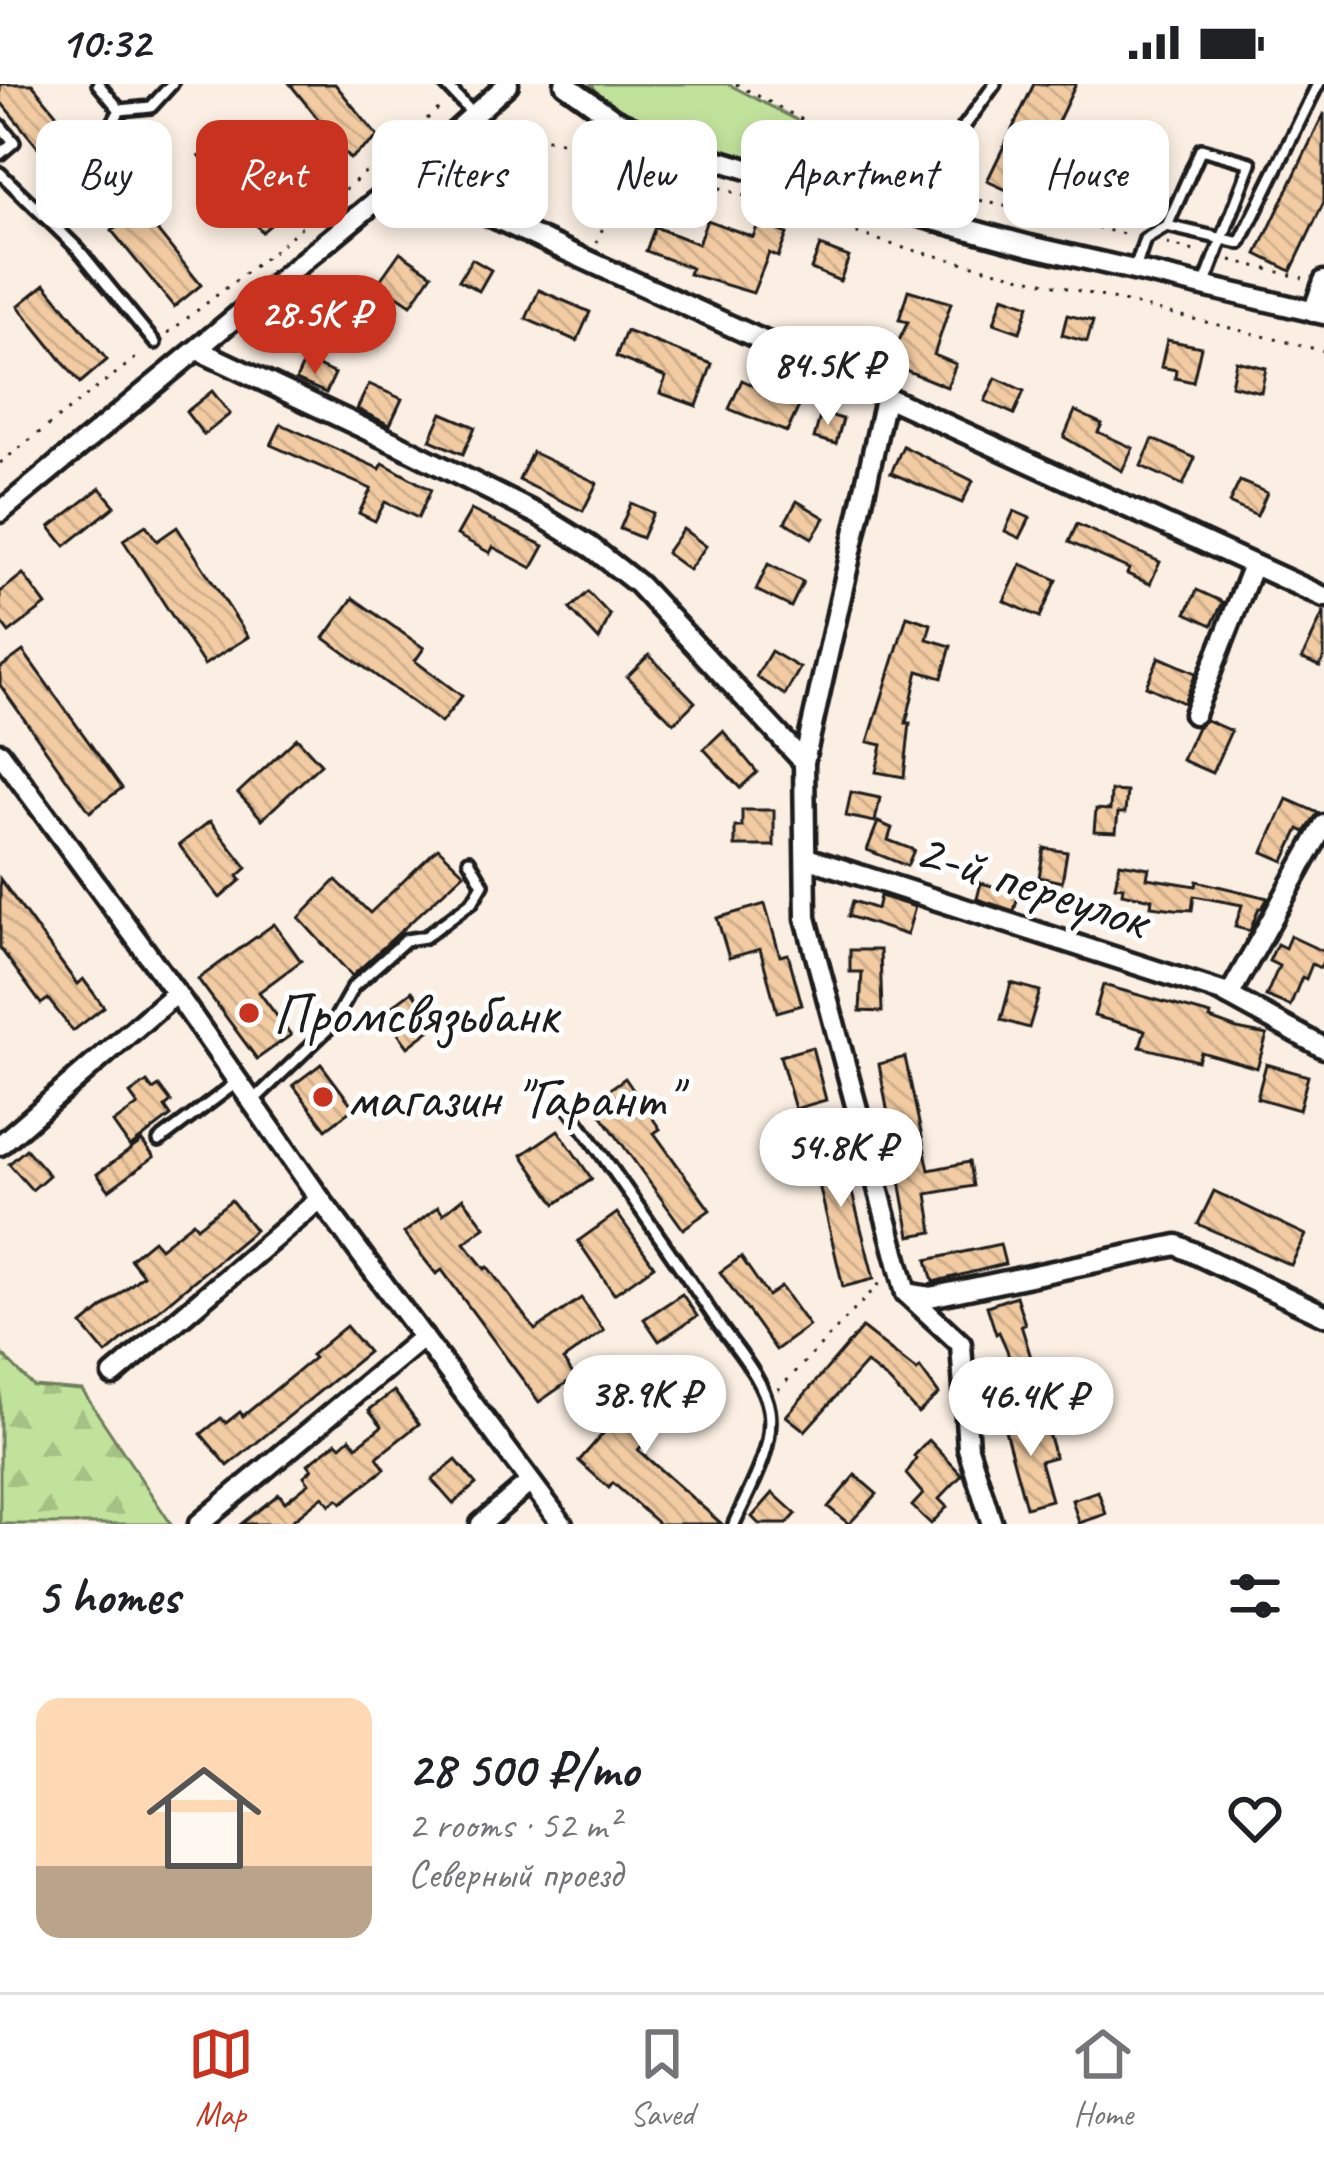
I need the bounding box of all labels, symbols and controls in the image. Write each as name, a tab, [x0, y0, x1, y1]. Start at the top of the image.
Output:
text: 10:32	[60, 14, 150, 71]
chip: Buy	[36, 120, 172, 228]
chip: Rent	[196, 120, 348, 228]
chip: Filters	[372, 120, 548, 228]
chip: New	[572, 120, 717, 228]
chip: Apartment	[741, 120, 979, 228]
chip: House	[1003, 120, 1169, 228]
pin: 28.5K ₽	[204, 275, 426, 377]
text: 28.5K ₽	[260, 289, 370, 338]
pin: 84.5K ₽	[717, 326, 939, 428]
text: 84.5K ₽	[773, 340, 883, 389]
street label: 2-й переулок	[907, 813, 1162, 957]
place label: Промсвязьбанк	[273, 978, 561, 1050]
marker: Промсвязьбанк	[236, 1000, 262, 1026]
place label: магазин "Гарант"	[347, 1062, 689, 1134]
marker: магазин "Гарант"	[310, 1084, 336, 1110]
pin: 54.8K ₽	[730, 1108, 952, 1210]
text: 54.8K ₽	[786, 1122, 896, 1171]
pin: 38.9K ₽	[534, 1355, 756, 1457]
pin: 46.4K ₽	[920, 1357, 1142, 1459]
text: 38.9K ₽	[590, 1369, 700, 1418]
text: 46.4K ₽	[976, 1371, 1086, 1420]
icon: filters	[1222, 1563, 1288, 1629]
text: 5 homes	[36, 1564, 179, 1628]
text: 28 500 ₽/mo	[408, 1737, 638, 1801]
icon: home	[132, 1746, 276, 1890]
icon: heart	[1222, 1785, 1288, 1851]
text: 2 rooms · 52 m²	[408, 1801, 619, 1850]
text: Северный проезд	[408, 1850, 622, 1899]
tab: Map	[188, 2021, 254, 2135]
tab: Saved	[629, 2021, 695, 2135]
tab: Home	[1070, 2021, 1136, 2135]

